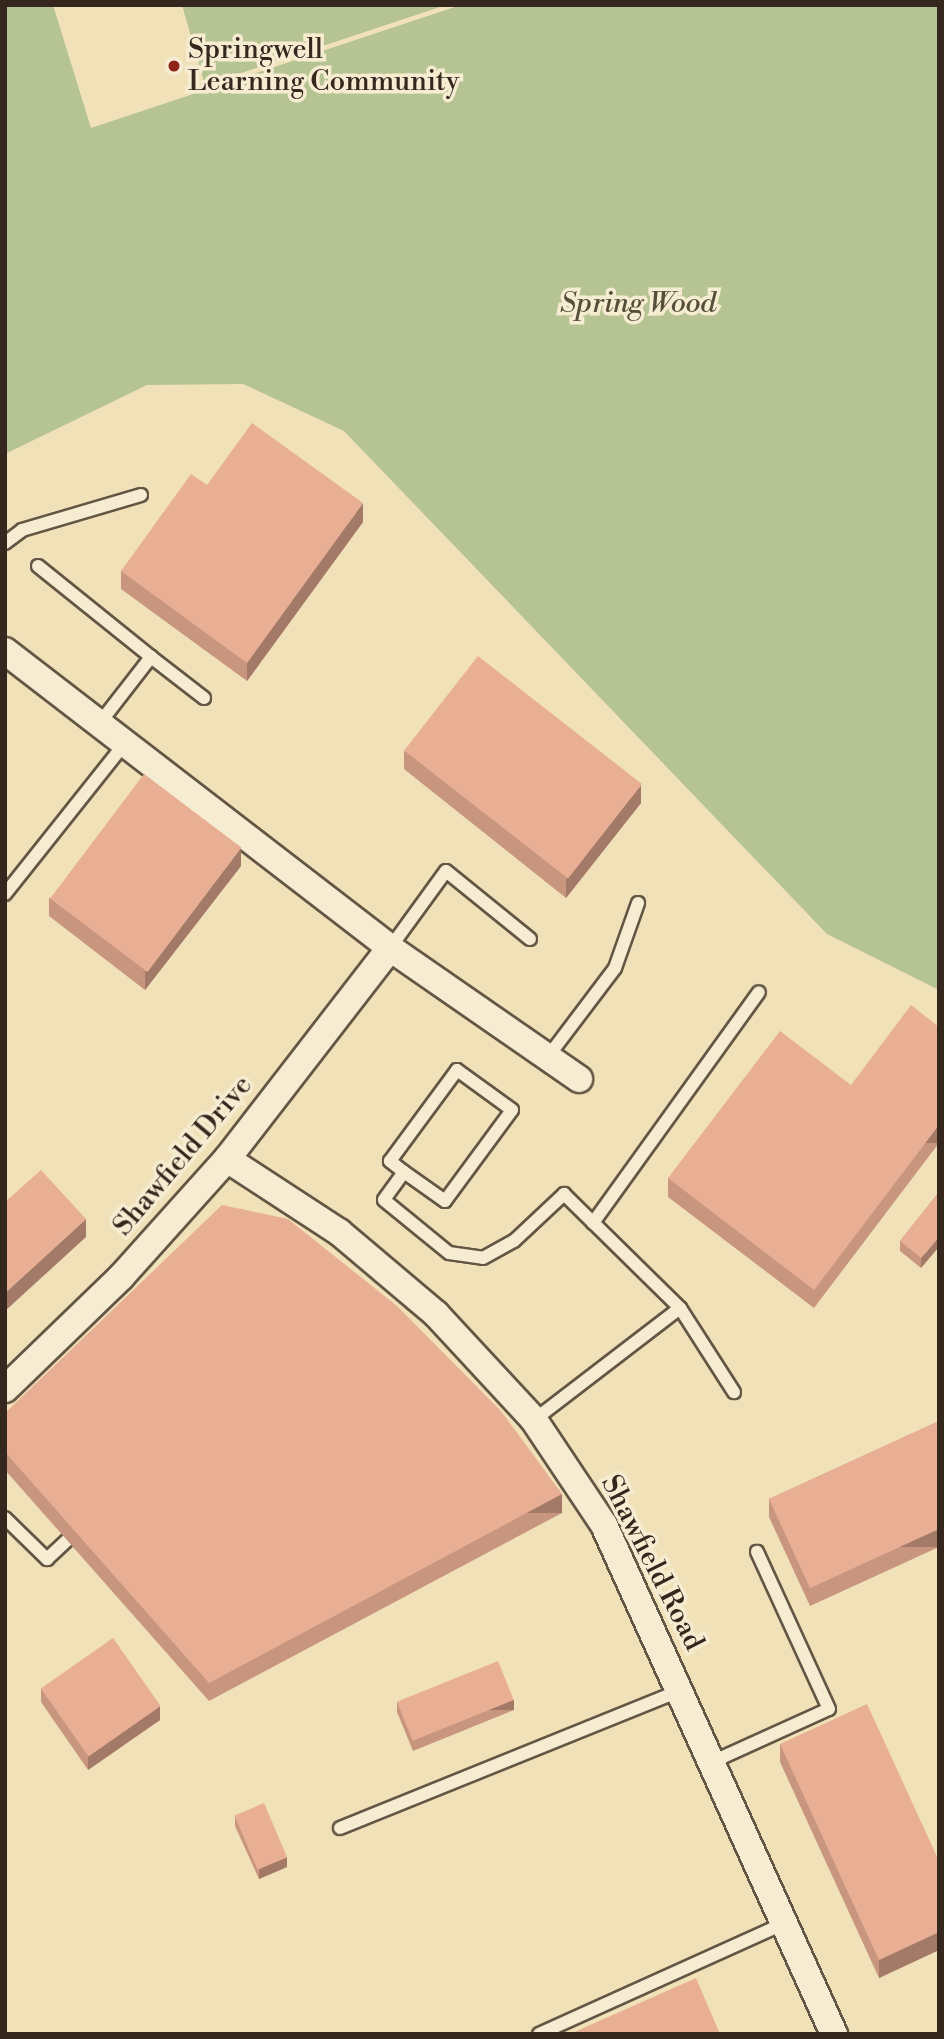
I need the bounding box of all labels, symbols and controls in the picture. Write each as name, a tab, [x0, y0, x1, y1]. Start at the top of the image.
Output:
place label: Springwell Learning Community	[188, 33, 459, 99]
marker: Springwell Learning Community	[166, 58, 182, 74]
park label: Spring Wood	[560, 287, 716, 321]
street label: Shawfield Drive	[106, 1069, 260, 1243]
street label: Shawfield Road	[593, 1470, 711, 1656]

